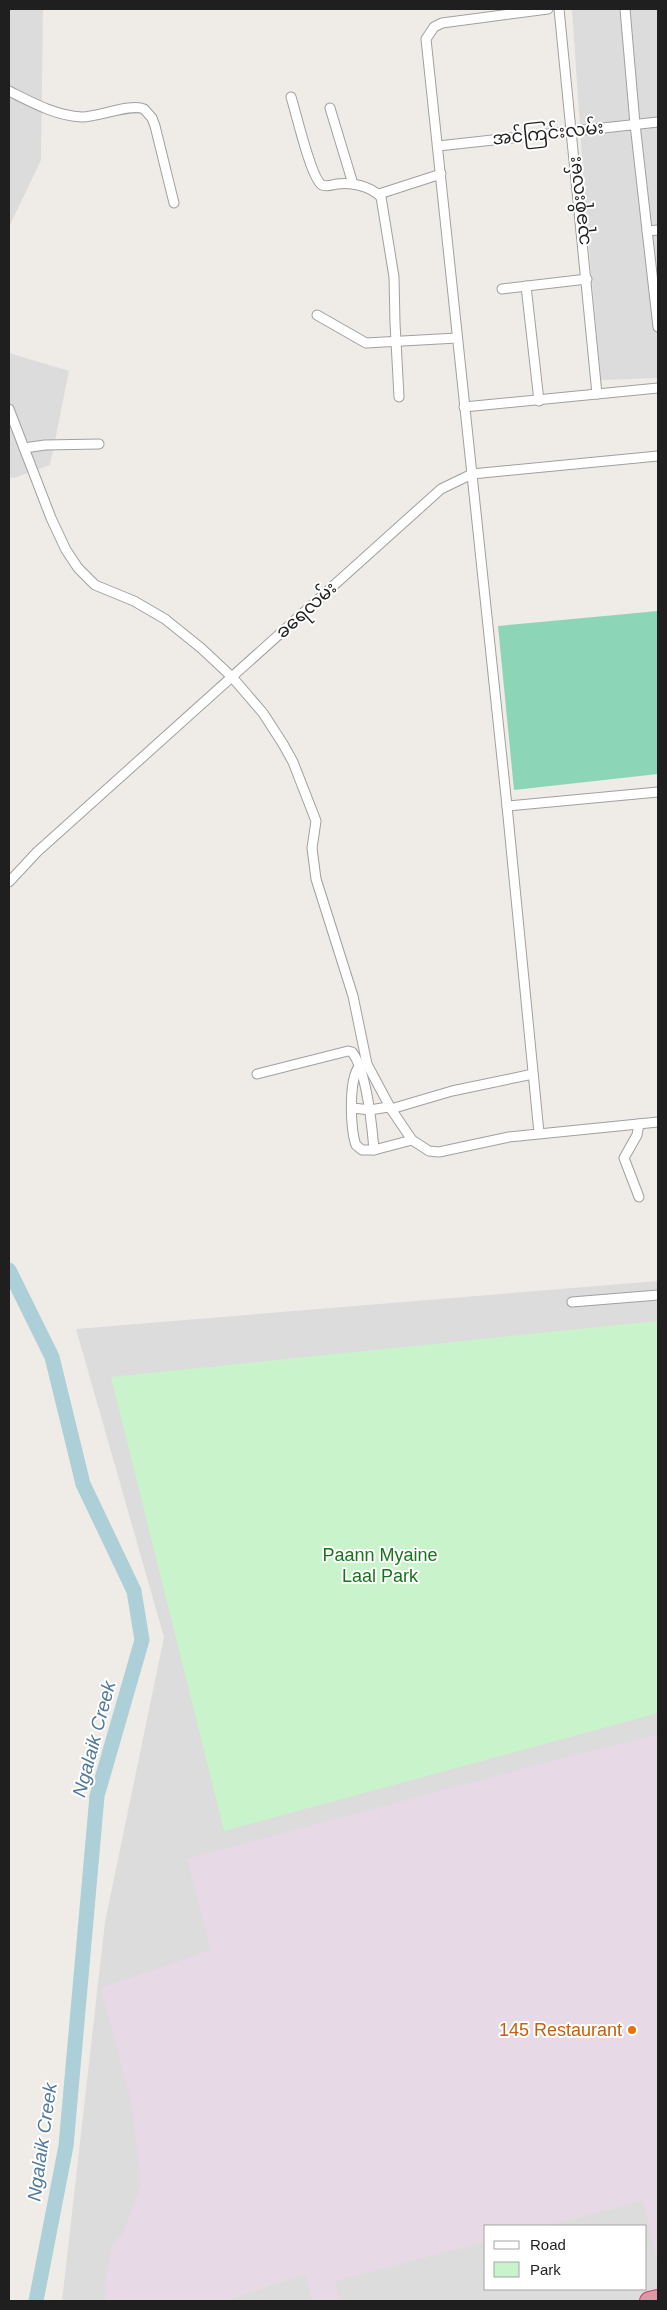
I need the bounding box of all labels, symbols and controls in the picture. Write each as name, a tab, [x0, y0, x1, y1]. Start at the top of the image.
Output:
street label: အင်ကြင်းလမ်း	[491, 114, 605, 154]
street label: သုခစိုးလမ်း	[560, 155, 599, 247]
street label: ခရေလမ်း	[270, 575, 344, 646]
park label: Paann Myaine Laal Park	[322, 1545, 438, 1586]
water label: Ngalaik Creek	[68, 1677, 120, 1799]
place label: 145 Restaurant	[499, 2020, 622, 2040]
marker: 145 Restaurant	[626, 2024, 638, 2036]
water label: Ngalaik Creek	[23, 2080, 61, 2203]
legend	[484, 2225, 647, 2290]
text: Road	[530, 2236, 566, 2253]
text: Park	[530, 2261, 561, 2278]

